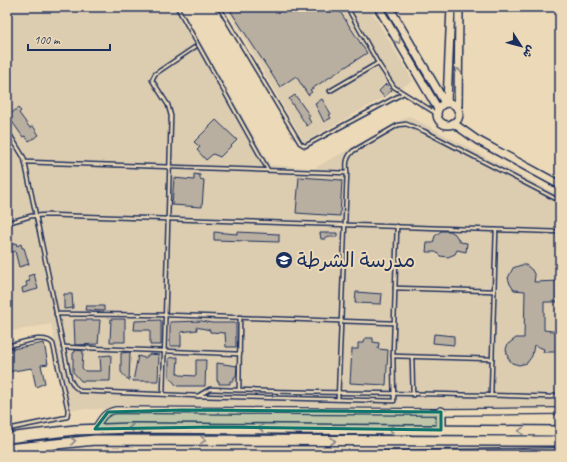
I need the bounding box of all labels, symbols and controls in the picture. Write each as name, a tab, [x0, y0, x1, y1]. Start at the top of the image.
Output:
scale bar	[28, 26, 110, 52]
north arrow	[501, 26, 541, 66]
text: 100 m	[34, 32, 61, 48]
one-way arrow	[393, 37, 400, 44]
text: ش	[520, 43, 538, 61]
one-way arrow	[454, 68, 462, 74]
place label: مدرسة الشرطة	[297, 248, 415, 273]
school or university icon: مدرسة الشرطة	[274, 250, 294, 270]
one-way arrow	[128, 424, 134, 432]
one-way arrow	[258, 424, 264, 432]
one-way arrow	[388, 425, 394, 433]
one-way arrow	[518, 427, 524, 435]
one-way arrow	[200, 436, 206, 444]
one-way arrow	[70, 437, 77, 446]
one-way arrow	[330, 437, 336, 445]

